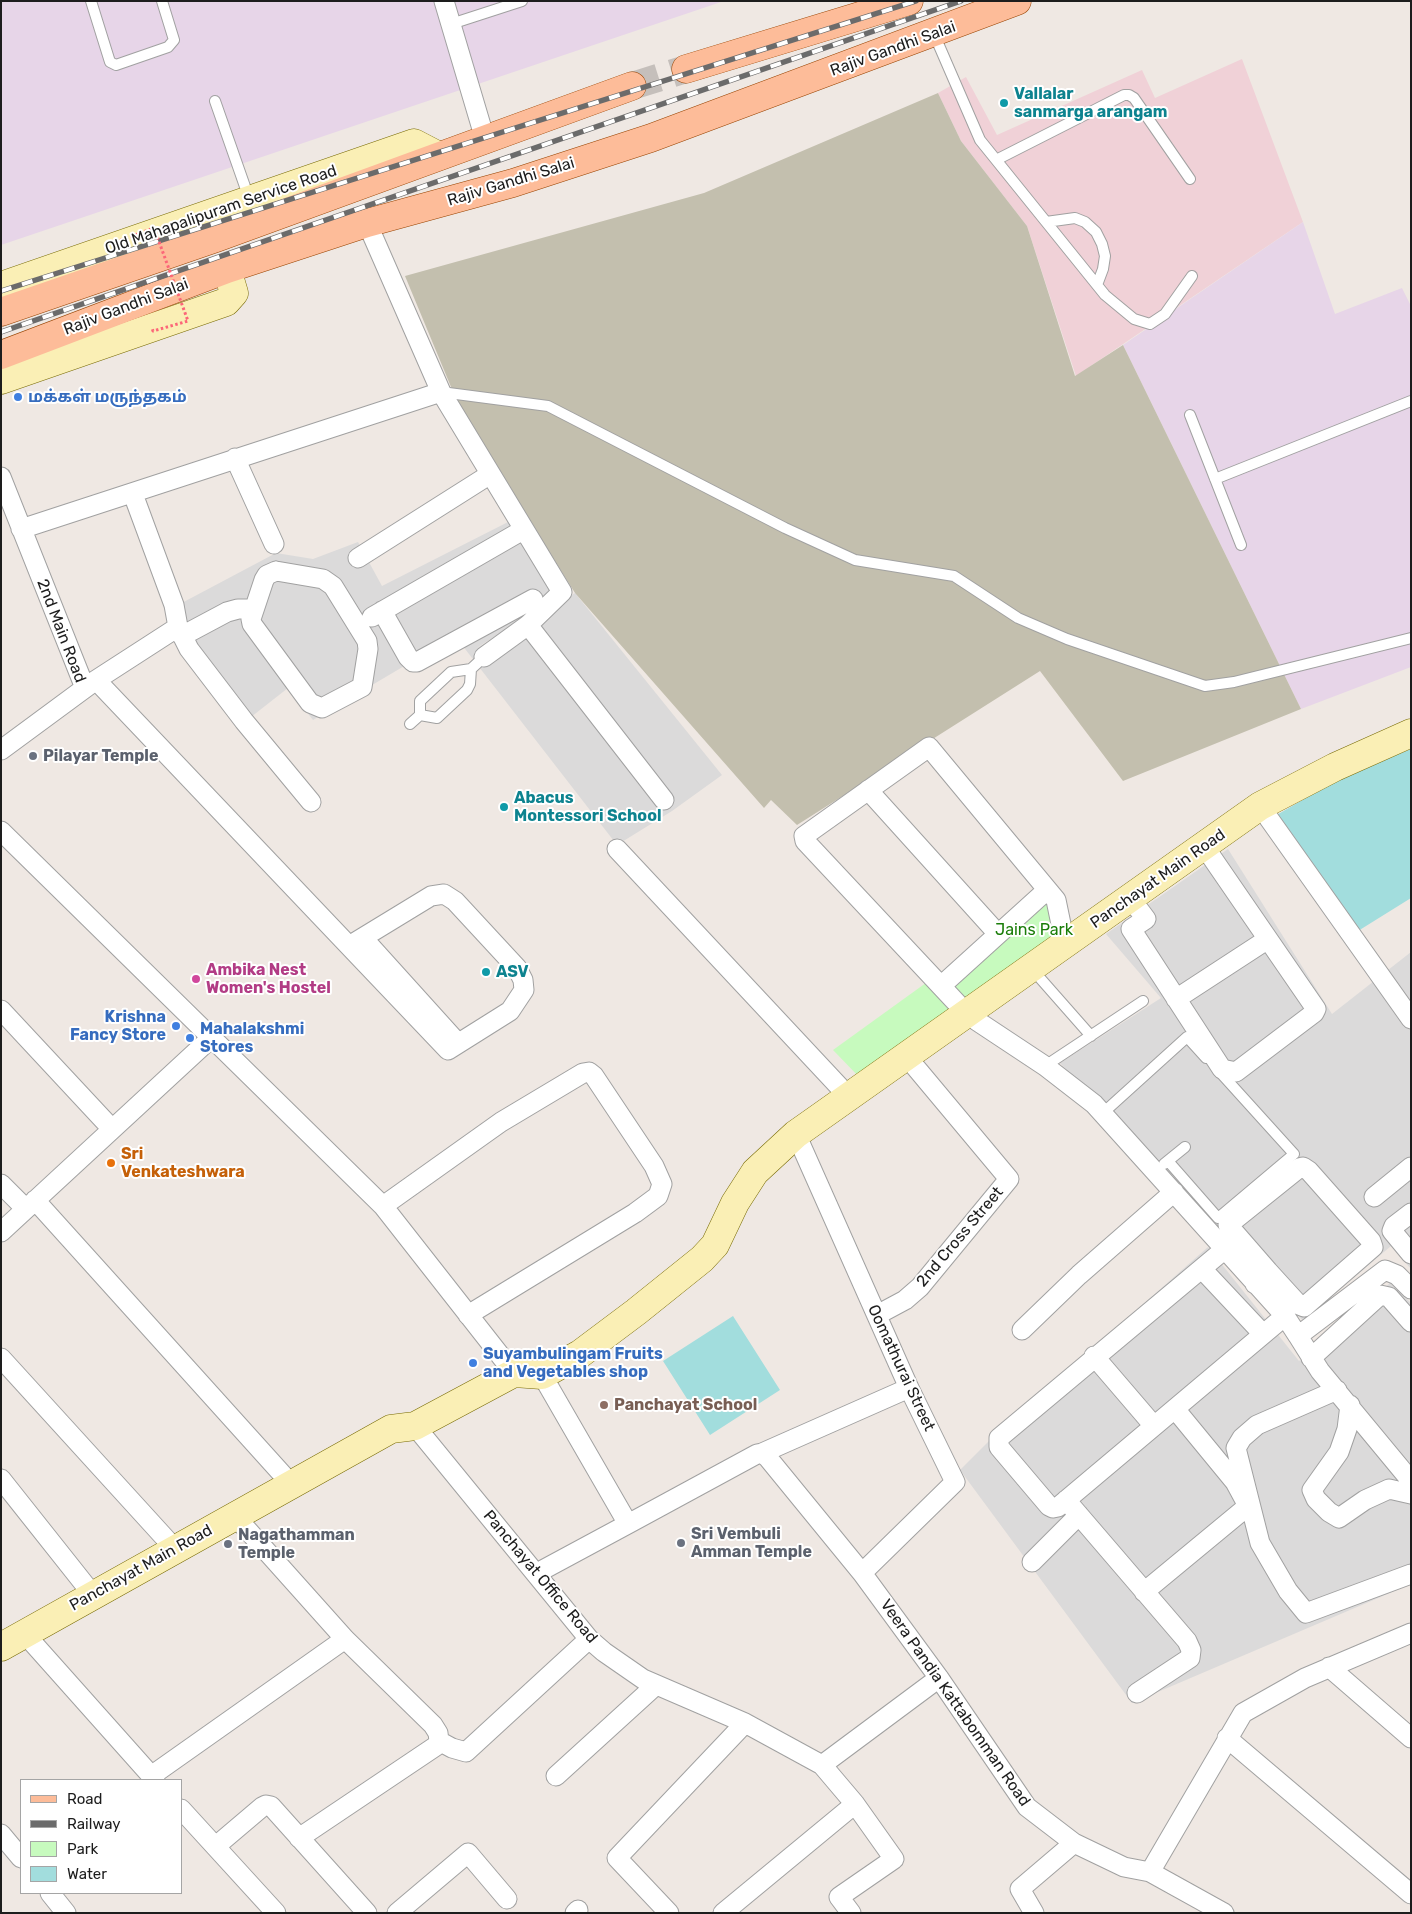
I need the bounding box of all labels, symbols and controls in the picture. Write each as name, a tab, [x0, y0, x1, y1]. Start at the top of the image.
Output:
street label: Rajiv Gandhi Salai	[828, 17, 958, 81]
place label: Vallalar sanmarga arangam	[1014, 84, 1167, 122]
marker: Vallalar sanmarga arangam	[998, 97, 1010, 109]
street label: Rajiv Gandhi Salai	[445, 154, 577, 210]
street label: Old Mahapalipuram Service Road	[103, 161, 339, 259]
street label: Rajiv Gandhi Salai	[61, 274, 191, 340]
place label: மக்கள் மருந்தகம்	[28, 387, 187, 407]
marker: மக்கள் மருந்தகம்	[12, 391, 24, 403]
street label: 2nd Main Road	[32, 576, 90, 686]
place label: Pilayar Temple	[43, 746, 158, 766]
marker: Pilayar Temple	[27, 750, 39, 762]
place label: Abacus Montessori School	[514, 788, 661, 826]
marker: Abacus Montessori School	[498, 801, 510, 813]
street label: Panchayat Main Road	[1087, 825, 1229, 933]
park label: Jains Park	[995, 920, 1073, 940]
place label: Ambika Nest Women's Hostel	[206, 960, 331, 998]
place label: ASV	[496, 962, 529, 982]
marker: ASV	[480, 966, 492, 978]
marker: Ambika Nest Women's Hostel	[190, 973, 202, 985]
place label: Krishna Fancy Store	[70, 1007, 166, 1045]
place label: Mahalakshmi Stores	[200, 1019, 304, 1057]
marker: Krishna Fancy Store	[170, 1020, 182, 1032]
marker: Mahalakshmi Stores	[184, 1032, 196, 1044]
place label: Sri Venkateshwara	[121, 1144, 245, 1182]
marker: Sri Venkateshwara	[105, 1157, 117, 1169]
street label: 2nd Cross Street	[913, 1183, 1007, 1291]
street label: Oomathurai Street	[863, 1302, 939, 1434]
place label: Suyambulingam Fruits and Vegetables shop	[483, 1344, 663, 1382]
marker: Suyambulingam Fruits and Vegetables shop	[467, 1357, 479, 1369]
place label: Panchayat School	[614, 1395, 757, 1415]
marker: Panchayat School	[598, 1399, 610, 1411]
street label: Panchayat Office Road	[479, 1507, 601, 1647]
street label: Panchayat Main Road	[66, 1521, 216, 1615]
place label: Sri Vembuli Amman Temple	[691, 1524, 812, 1562]
place label: Nagathamman Temple	[238, 1525, 355, 1563]
marker: Sri Vembuli Amman Temple	[675, 1537, 687, 1549]
marker: Nagathamman Temple	[222, 1538, 234, 1550]
street label: Veera Pandia Kattabomman Road	[876, 1596, 1034, 1810]
legend	[20, 1779, 182, 1894]
text: Road	[67, 1790, 103, 1808]
text: Railway	[67, 1815, 121, 1833]
text: Park	[67, 1840, 98, 1858]
text: Water	[67, 1865, 107, 1883]

